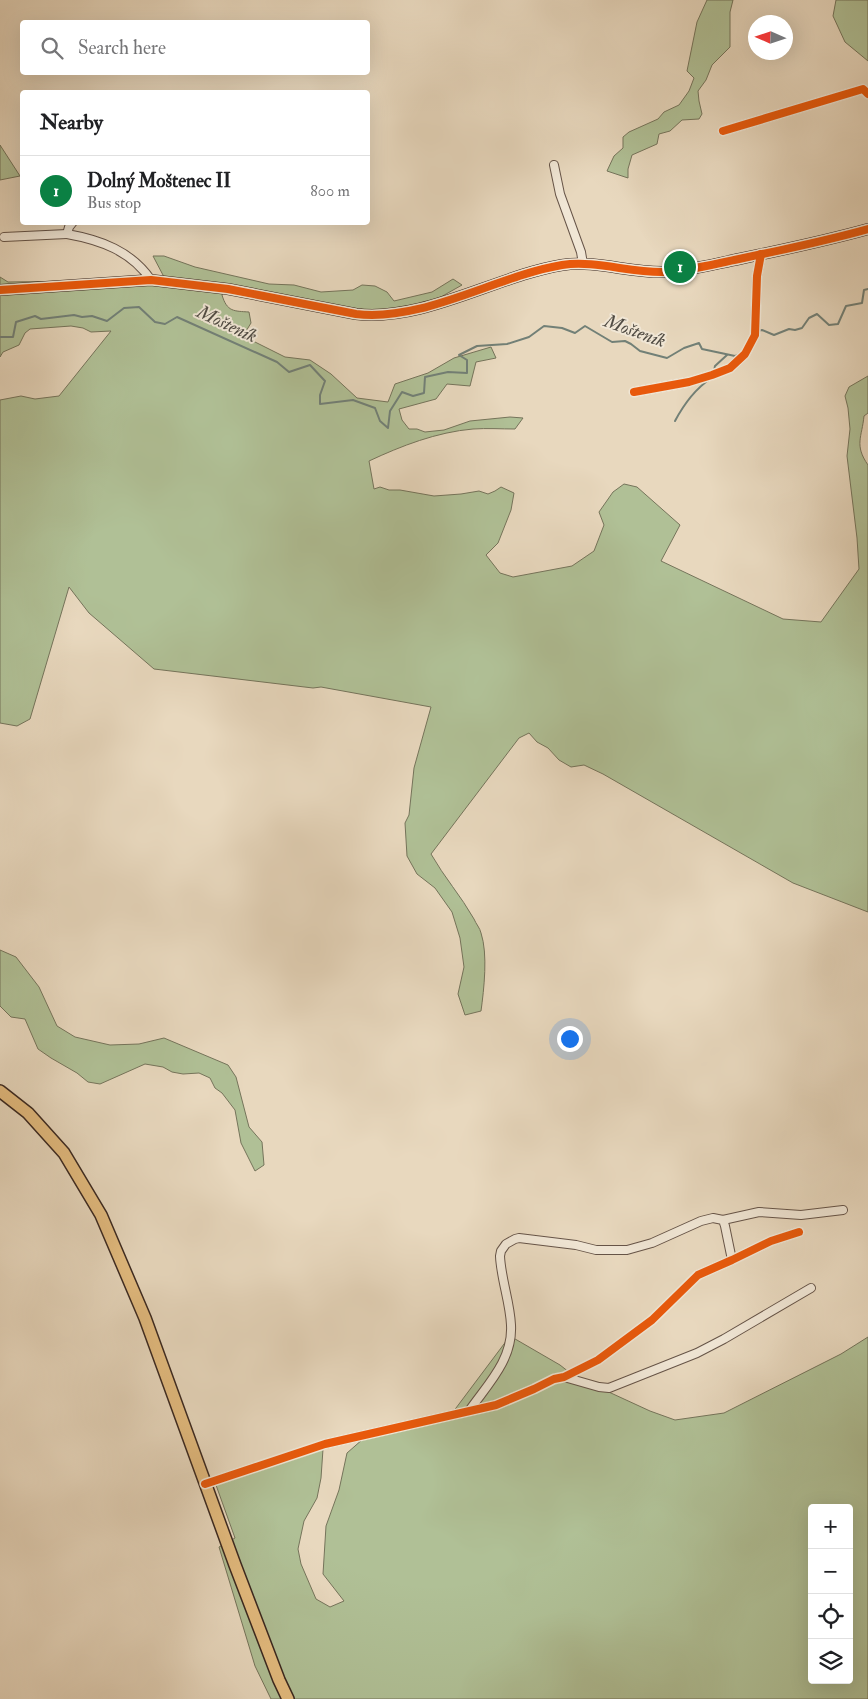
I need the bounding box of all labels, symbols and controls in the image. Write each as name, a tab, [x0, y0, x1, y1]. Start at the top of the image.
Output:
north arrow	[748, 15, 793, 60]
search box	[20, 20, 370, 75]
icon: search	[38, 34, 66, 62]
text: Search here	[78, 36, 166, 60]
text: Nearby	[40, 109, 103, 136]
text: Dolný Moštenec II	[87, 169, 231, 193]
text: 1	[53, 181, 59, 201]
text: 800 m	[310, 181, 350, 201]
text: Bus stop	[87, 193, 141, 213]
pin: 1	[664, 248, 696, 286]
water label: Mošteník	[192, 299, 261, 348]
water label: Mošteník	[600, 308, 669, 353]
your location	[557, 1026, 583, 1052]
map controls	[808, 1504, 853, 1684]
button: +	[808, 1504, 853, 1549]
button: −	[808, 1549, 853, 1594]
button: locate	[808, 1594, 853, 1639]
button: layers	[808, 1639, 853, 1684]

